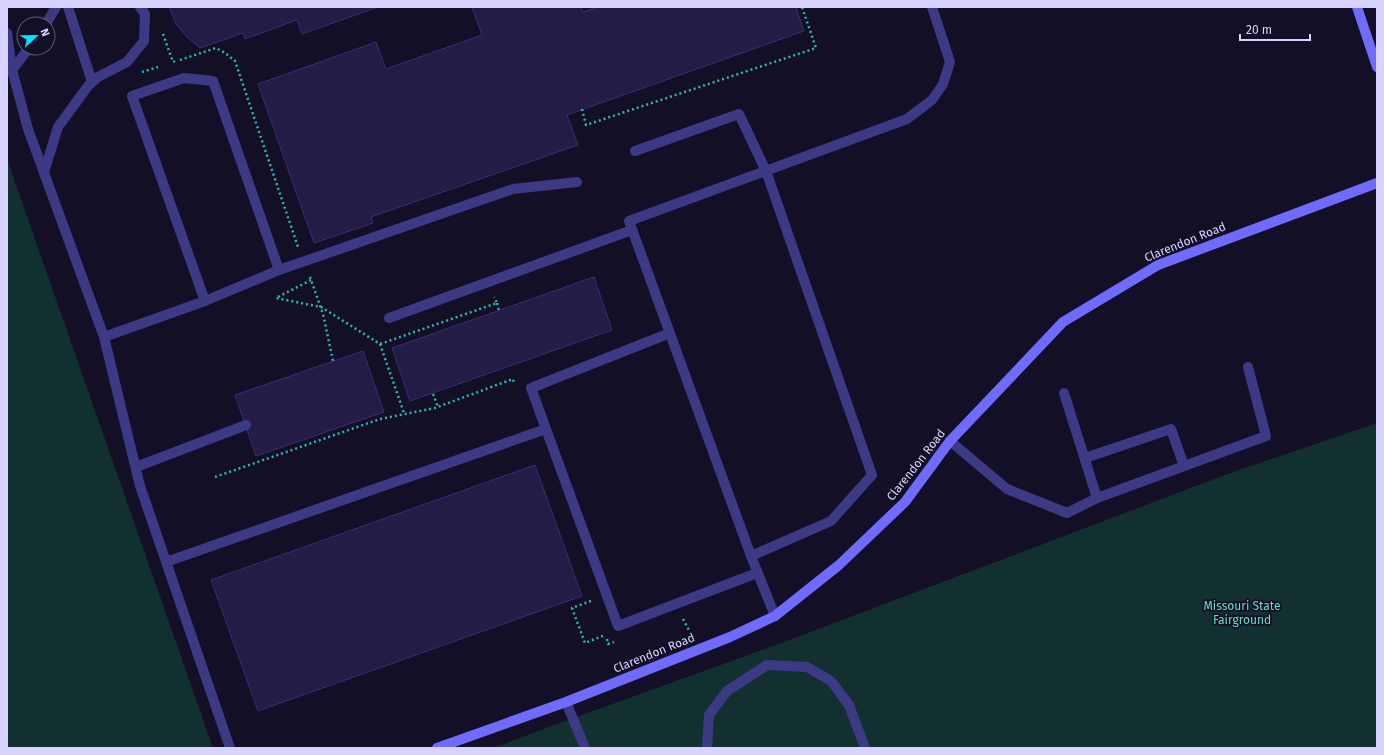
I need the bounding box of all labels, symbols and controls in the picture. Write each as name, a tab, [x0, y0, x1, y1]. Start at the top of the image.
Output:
north arrow	[16, 16, 56, 56]
scale bar	[1240, 16, 1310, 42]
text: 20 m	[1246, 23, 1272, 37]
text: N	[37, 27, 52, 38]
street label: Clarendon Road	[1142, 219, 1228, 265]
street label: Clarendon Road	[884, 427, 948, 503]
park label: Missouri State Fairground	[1203, 599, 1281, 627]
street label: Clarendon Road	[611, 630, 697, 676]

